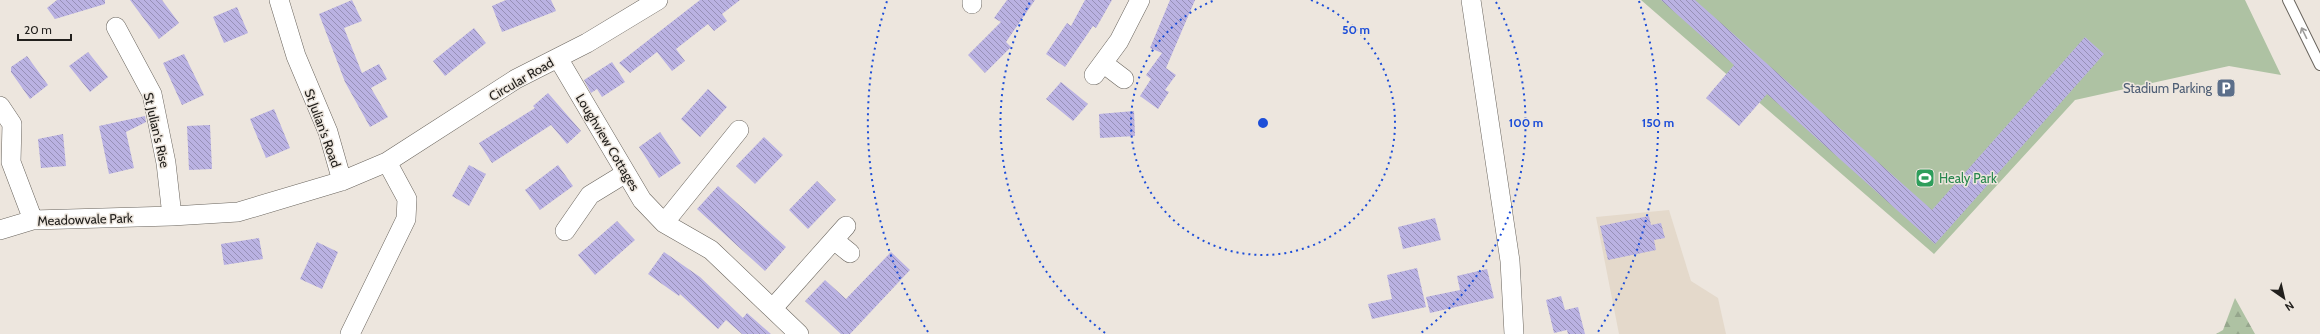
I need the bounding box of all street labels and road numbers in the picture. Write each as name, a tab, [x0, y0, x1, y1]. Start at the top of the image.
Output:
street label: Circular Road	[486, 54, 556, 104]
street label: St Julian's Road	[301, 87, 345, 169]
street label: St Julian's Rise	[141, 91, 174, 170]
street label: Loughview Cottages	[573, 91, 644, 194]
street label: Meadowvale Park	[37, 209, 133, 229]

